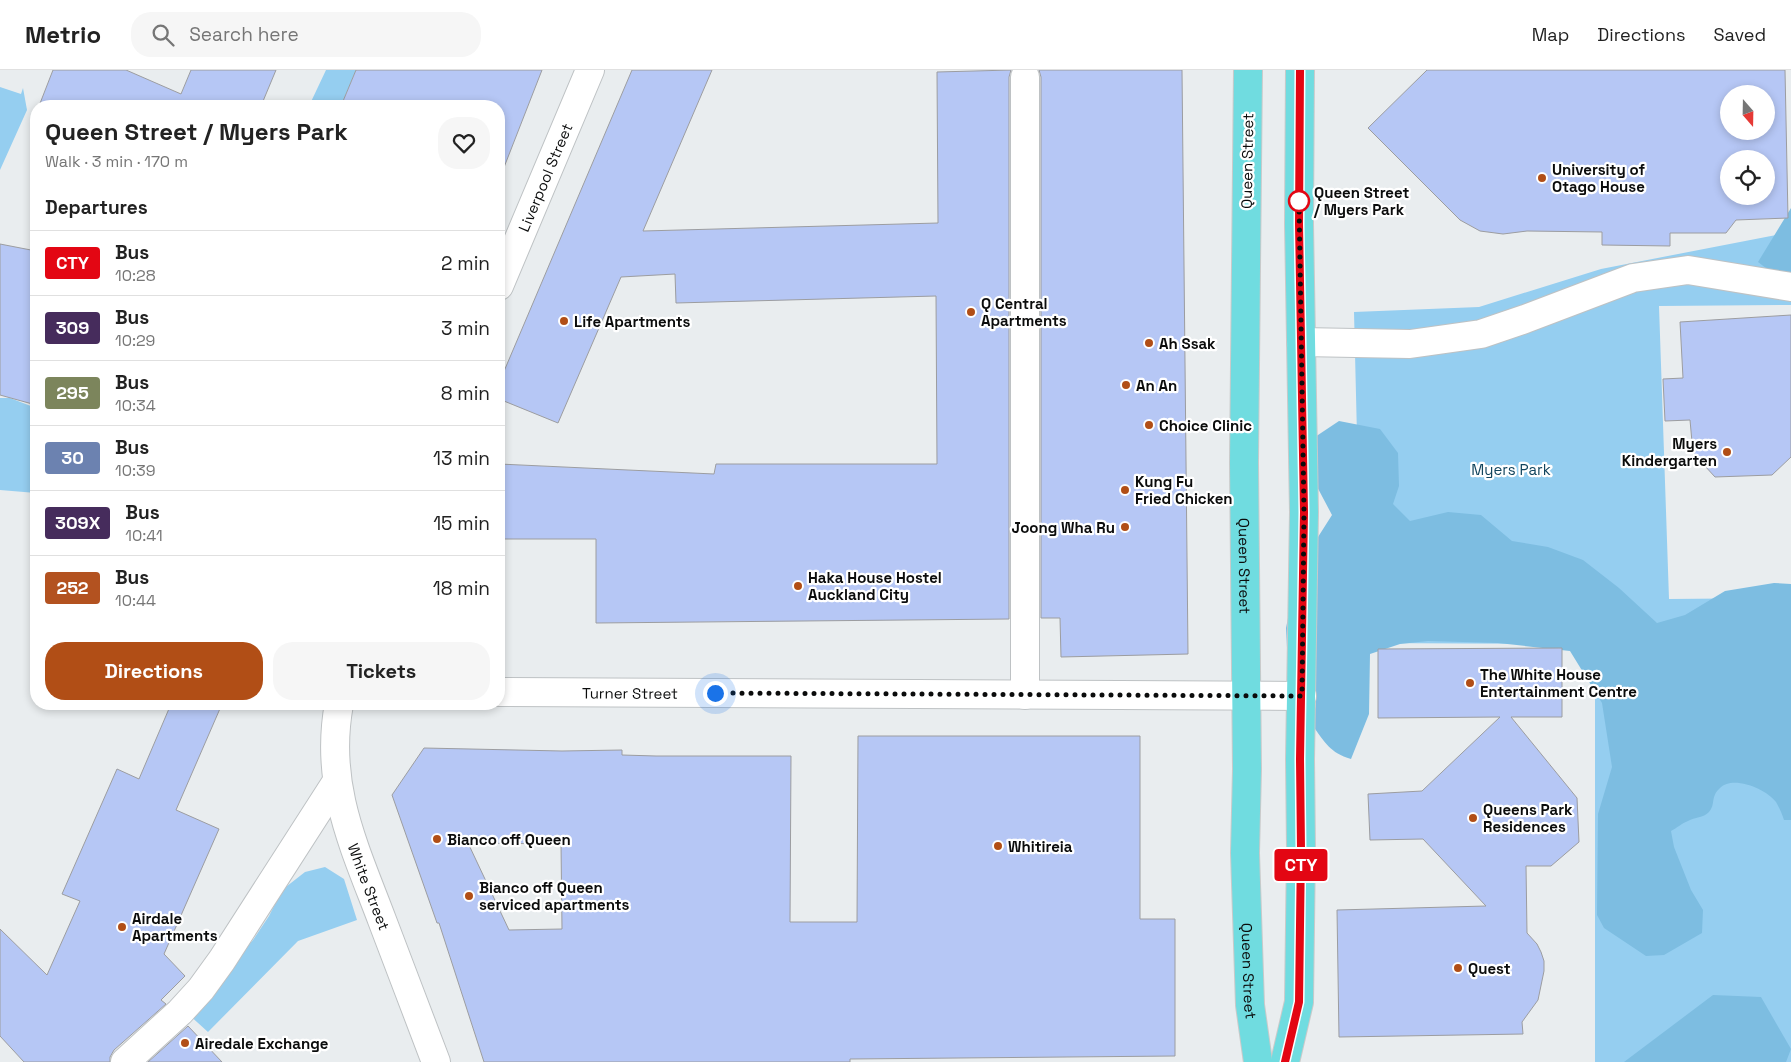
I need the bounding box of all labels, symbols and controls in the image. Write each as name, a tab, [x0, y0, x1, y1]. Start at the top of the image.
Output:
search box	[131, 12, 481, 57]
text: Metrio	[25, 19, 101, 50]
icon: search	[149, 21, 177, 49]
text: Search here	[189, 22, 299, 47]
text: Map	[1532, 23, 1569, 46]
text: Directions	[1597, 23, 1686, 46]
text: Saved	[1714, 23, 1766, 46]
north arrow	[1720, 85, 1775, 140]
map controls	[1720, 85, 1775, 205]
street label: Queen Street	[1237, 113, 1257, 209]
text: Queen Street / Myers Park	[45, 116, 348, 147]
button: heart	[438, 117, 490, 169]
street label: Liverpool Street	[514, 120, 576, 234]
button: locate	[1720, 150, 1775, 205]
text: Walk · 3 min · 170 m	[45, 151, 188, 172]
place label: University of Otago House	[1552, 160, 1645, 196]
marker: University of Otago House	[1536, 172, 1548, 184]
place label: Queen Street / Myers Park	[1313, 183, 1409, 219]
marker: Queen Street / Myers Park	[1288, 190, 1310, 212]
text: Departures	[45, 195, 148, 220]
text: Bus	[115, 240, 149, 265]
text: CTY	[56, 251, 89, 274]
text: 2 min	[441, 251, 490, 276]
text: 10:28	[115, 265, 156, 286]
place label: Q Central Apartments	[981, 294, 1067, 330]
text: Bus	[115, 305, 149, 330]
marker: Q Central Apartments	[965, 306, 977, 318]
place label: Life Apartments	[574, 312, 691, 331]
marker: Life Apartments	[558, 315, 570, 327]
text: 309	[56, 316, 89, 339]
text: 3 min	[441, 316, 490, 341]
text: 10:29	[115, 330, 155, 351]
place label: Ah Ssak	[1159, 334, 1216, 353]
marker: Ah Ssak	[1143, 337, 1155, 349]
text: Bus	[115, 370, 149, 395]
place label: An An	[1136, 376, 1177, 395]
marker: An An	[1120, 379, 1132, 391]
text: 295	[56, 381, 89, 404]
text: 8 min	[441, 381, 490, 406]
text: 10:34	[115, 395, 156, 416]
place label: Choice Clinic	[1159, 416, 1252, 435]
marker: Choice Clinic	[1143, 419, 1155, 431]
place label: Myers Kindergarten	[1622, 434, 1717, 470]
text: Bus	[115, 435, 149, 460]
text: 30	[61, 446, 84, 469]
text: 13 min	[433, 446, 490, 471]
marker: Myers Kindergarten	[1721, 446, 1733, 458]
text: 10:39	[115, 460, 155, 481]
park label: Myers Park	[1471, 460, 1551, 479]
place label: Kung Fu Fried Chicken	[1135, 472, 1233, 508]
marker: Kung Fu Fried Chicken	[1119, 484, 1131, 496]
text: Bus	[125, 500, 160, 525]
text: 309X	[55, 511, 100, 534]
text: 15 min	[433, 511, 490, 536]
place label: Joong Wha Ru	[1012, 518, 1115, 537]
street label: Queen Street	[1235, 518, 1255, 614]
marker: Joong Wha Ru	[1119, 521, 1131, 533]
text: 10:41	[125, 525, 163, 546]
text: Bus	[115, 565, 149, 590]
place label: Haka House Hostel Auckland City	[808, 568, 942, 604]
text: 252	[56, 576, 89, 599]
text: 18 min	[433, 576, 490, 601]
marker: Haka House Hostel Auckland City	[792, 580, 804, 592]
text: 10:44	[115, 590, 156, 611]
button: Directions	[45, 642, 263, 700]
button: Tickets	[273, 642, 490, 700]
place label: The White House Entertainment Centre	[1480, 665, 1637, 701]
marker: The White House Entertainment Centre	[1464, 677, 1476, 689]
your location	[703, 681, 728, 706]
street label: Turner Street	[582, 683, 678, 702]
place label: Queens Park Residences	[1483, 800, 1573, 836]
marker: Queens Park Residences	[1467, 812, 1479, 824]
place label: Bianco off Queen	[447, 830, 571, 849]
marker: Bianco off Queen	[431, 833, 443, 845]
place label: Whitireia	[1008, 837, 1073, 856]
marker: Whitireia	[992, 840, 1004, 852]
street label: White Street	[344, 841, 394, 933]
line badge: CTY	[1272, 849, 1330, 881]
text: CTY	[1284, 853, 1318, 876]
place label: Bianco off Queen serviced apartments	[479, 878, 630, 914]
marker: Bianco off Queen serviced apartments	[463, 890, 475, 902]
place label: Airdale Apartments	[132, 909, 218, 945]
marker: Airdale Apartments	[116, 921, 128, 933]
street label: Queen Street	[1238, 923, 1261, 1020]
place label: Quest	[1468, 959, 1511, 978]
marker: Quest	[1452, 962, 1464, 974]
place label: Airedale Exchange	[195, 1034, 329, 1053]
marker: Airedale Exchange	[179, 1037, 191, 1049]

